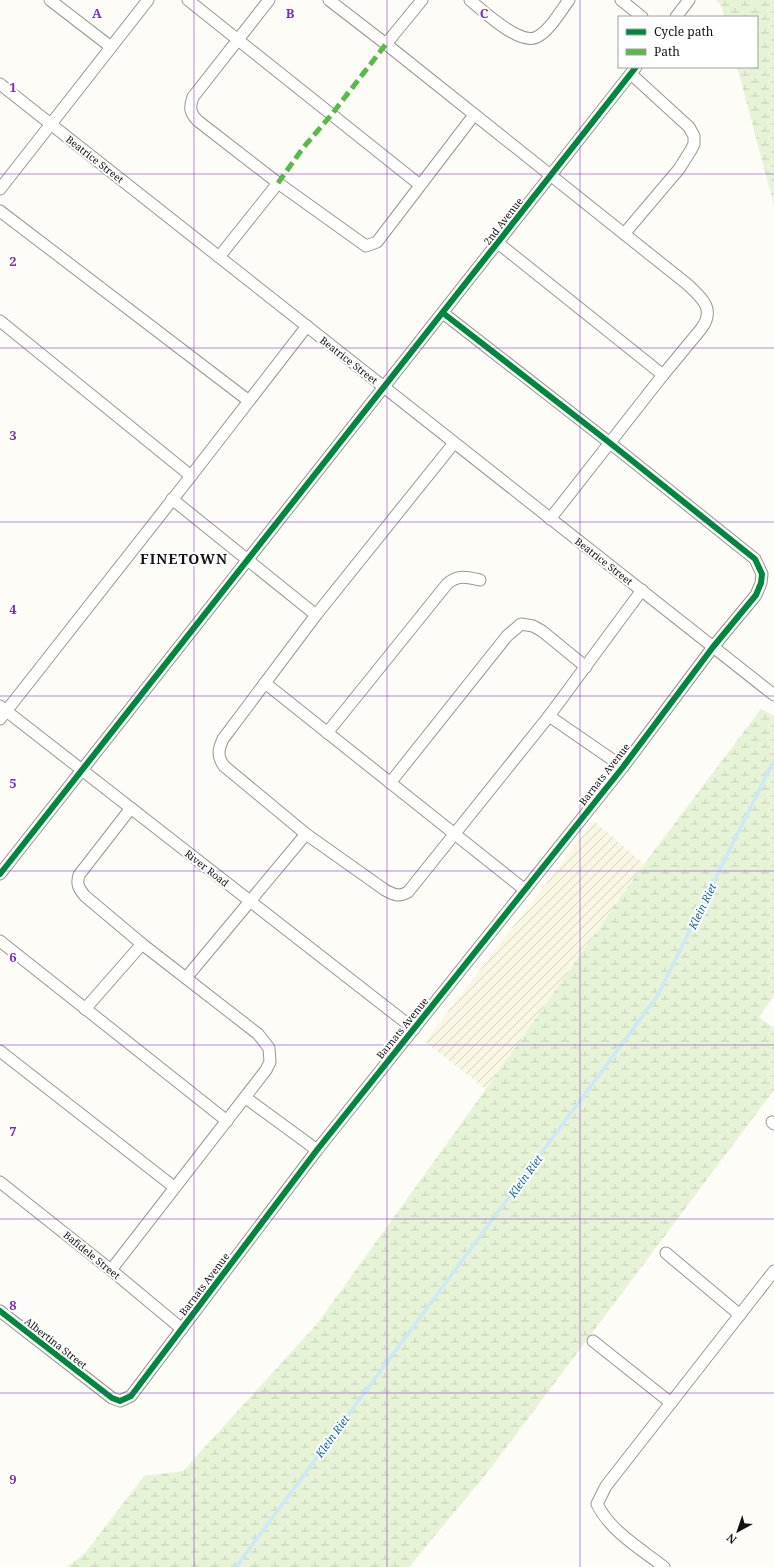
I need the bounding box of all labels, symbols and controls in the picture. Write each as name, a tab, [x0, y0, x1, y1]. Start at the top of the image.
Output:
text: A	[92, 4, 102, 22]
text: B	[286, 4, 295, 22]
text: C	[480, 4, 489, 22]
legend	[618, 16, 758, 68]
text: Cycle path	[654, 23, 714, 40]
text: Path	[654, 43, 680, 60]
text: 1	[9, 78, 17, 96]
street label: Beatrice Street	[63, 132, 127, 186]
street label: 2nd Avenue	[480, 194, 526, 248]
text: 2	[9, 252, 17, 270]
street label: Beatrice Street	[317, 333, 381, 387]
text: 3	[9, 426, 17, 444]
street label: Beatrice Street	[572, 534, 636, 588]
district label: FINETOWN	[140, 549, 228, 568]
text: 4	[9, 600, 17, 618]
street label: Barnats Avenue	[575, 740, 633, 808]
text: 5	[9, 774, 17, 792]
street label: River Road	[182, 846, 232, 890]
water label: Klein Riet	[684, 880, 720, 932]
text: 6	[9, 948, 17, 966]
street label: Barnats Avenue	[373, 994, 431, 1062]
text: 7	[9, 1122, 17, 1140]
water label: Klein Riet	[504, 1151, 546, 1201]
street label: Bafidele Street	[61, 1228, 124, 1283]
street label: Barnats Avenue	[176, 1250, 232, 1318]
text: 8	[9, 1296, 17, 1314]
street label: Albertina Street	[22, 1314, 90, 1372]
water label: Klein Riet	[311, 1411, 353, 1461]
text: 9	[9, 1470, 17, 1488]
north arrow	[718, 1511, 758, 1551]
text: N	[723, 1530, 739, 1548]

